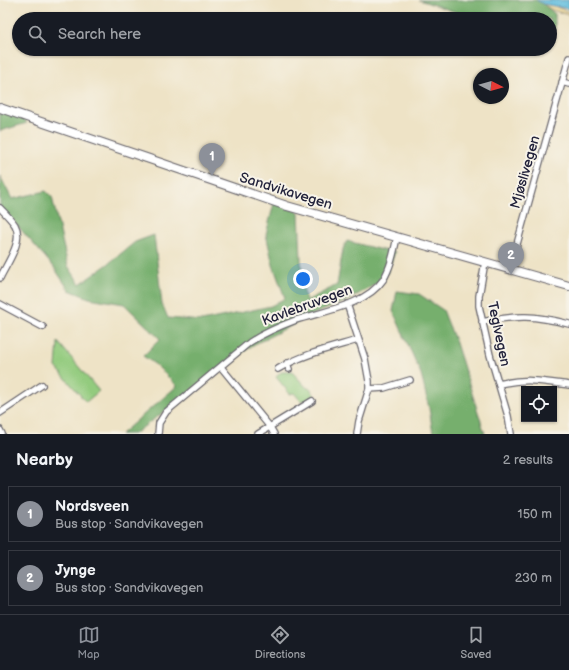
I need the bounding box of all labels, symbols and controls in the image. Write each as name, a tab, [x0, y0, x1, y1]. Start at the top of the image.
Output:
search box	[12, 12, 557, 56]
icon: search	[26, 23, 48, 45]
text: Search here	[58, 25, 141, 44]
north arrow	[473, 68, 509, 104]
street label: Mjøslivegen	[506, 133, 544, 211]
pin: 1	[199, 143, 225, 176]
street label: Sandvikavegen	[238, 169, 334, 213]
pin: 2	[498, 242, 524, 275]
your location	[293, 269, 313, 289]
street label: Kavlebruvegen	[260, 281, 355, 329]
street label: Teglvegen	[484, 300, 514, 368]
map controls	[521, 386, 557, 422]
button: locate	[521, 386, 557, 422]
text: Nearby	[16, 450, 73, 470]
text: 2 results	[503, 452, 553, 468]
text: Nordsveen	[55, 497, 129, 516]
text: 1	[27, 506, 33, 522]
text: 150 m	[518, 506, 552, 522]
text: Bus stop · Sandvikavegen	[55, 516, 203, 532]
text: Jynge	[55, 561, 96, 580]
text: 2	[26, 570, 34, 586]
text: 230 m	[515, 570, 552, 586]
text: Bus stop · Sandvikavegen	[55, 580, 203, 596]
tab: Map	[78, 624, 100, 661]
tab: Directions	[255, 624, 305, 661]
tab: Saved	[461, 624, 491, 661]

